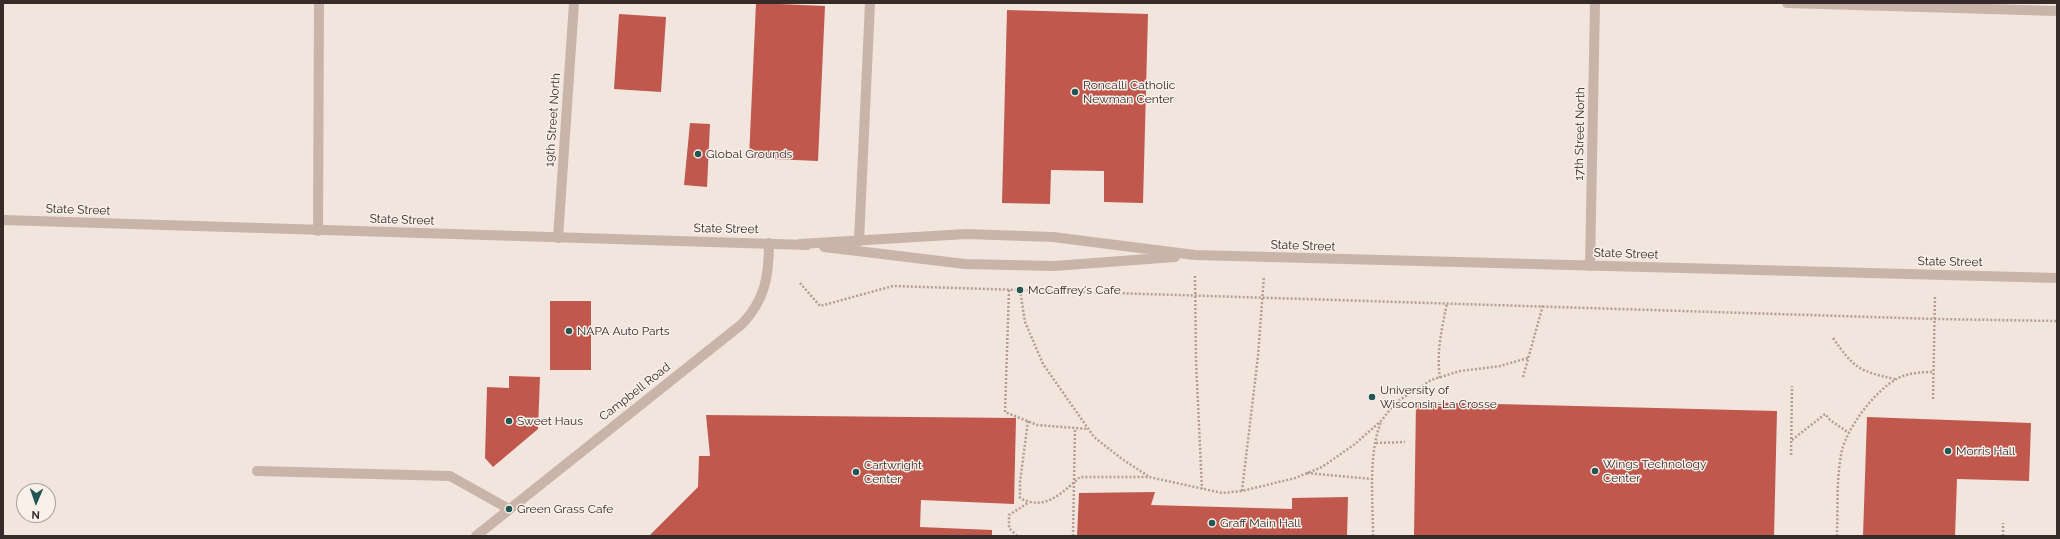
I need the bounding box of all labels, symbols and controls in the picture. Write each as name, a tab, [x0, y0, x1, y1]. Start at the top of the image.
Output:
street label: 19th Street North	[543, 73, 563, 167]
place label: Roncalli Catholic Newman Center	[1083, 78, 1175, 106]
marker: Roncalli Catholic Newman Center	[1070, 87, 1080, 97]
street label: 17th Street North	[1572, 87, 1588, 181]
place label: Global Grounds	[706, 147, 792, 161]
marker: Global Grounds	[693, 149, 703, 159]
street label: State Street	[45, 202, 111, 218]
street label: State Street	[369, 212, 435, 228]
street label: State Street	[693, 221, 759, 237]
street label: State Street	[1270, 238, 1336, 254]
street label: State Street	[1593, 246, 1659, 262]
street label: State Street	[1917, 254, 1983, 270]
place label: McCaffrey's Cafe	[1028, 283, 1121, 297]
marker: McCaffrey's Cafe	[1015, 285, 1025, 295]
place label: NAPA Auto Parts	[577, 324, 670, 338]
marker: NAPA Auto Parts	[564, 326, 574, 336]
street label: Campbell Road	[597, 360, 673, 424]
place label: University of Wisconsin-La Crosse	[1380, 383, 1497, 411]
marker: University of Wisconsin-La Crosse	[1367, 392, 1377, 402]
place label: Sweet Haus	[517, 414, 583, 428]
marker: Sweet Haus	[504, 416, 514, 426]
place label: Morris Hall	[1956, 444, 2015, 458]
marker: Morris Hall	[1943, 446, 1953, 456]
place label: Wings Technology Center	[1603, 457, 1707, 485]
place label: Cartwright Center	[864, 458, 922, 486]
marker: Wings Technology Center	[1590, 466, 1600, 476]
marker: Cartwright Center	[851, 467, 861, 477]
north arrow	[16, 483, 56, 523]
place label: Green Grass Cafe	[517, 502, 613, 516]
marker: Green Grass Cafe	[504, 504, 514, 514]
text: N	[31, 508, 40, 521]
place label: Graff Main Hall	[1220, 516, 1301, 530]
marker: Graff Main Hall	[1207, 518, 1217, 528]

